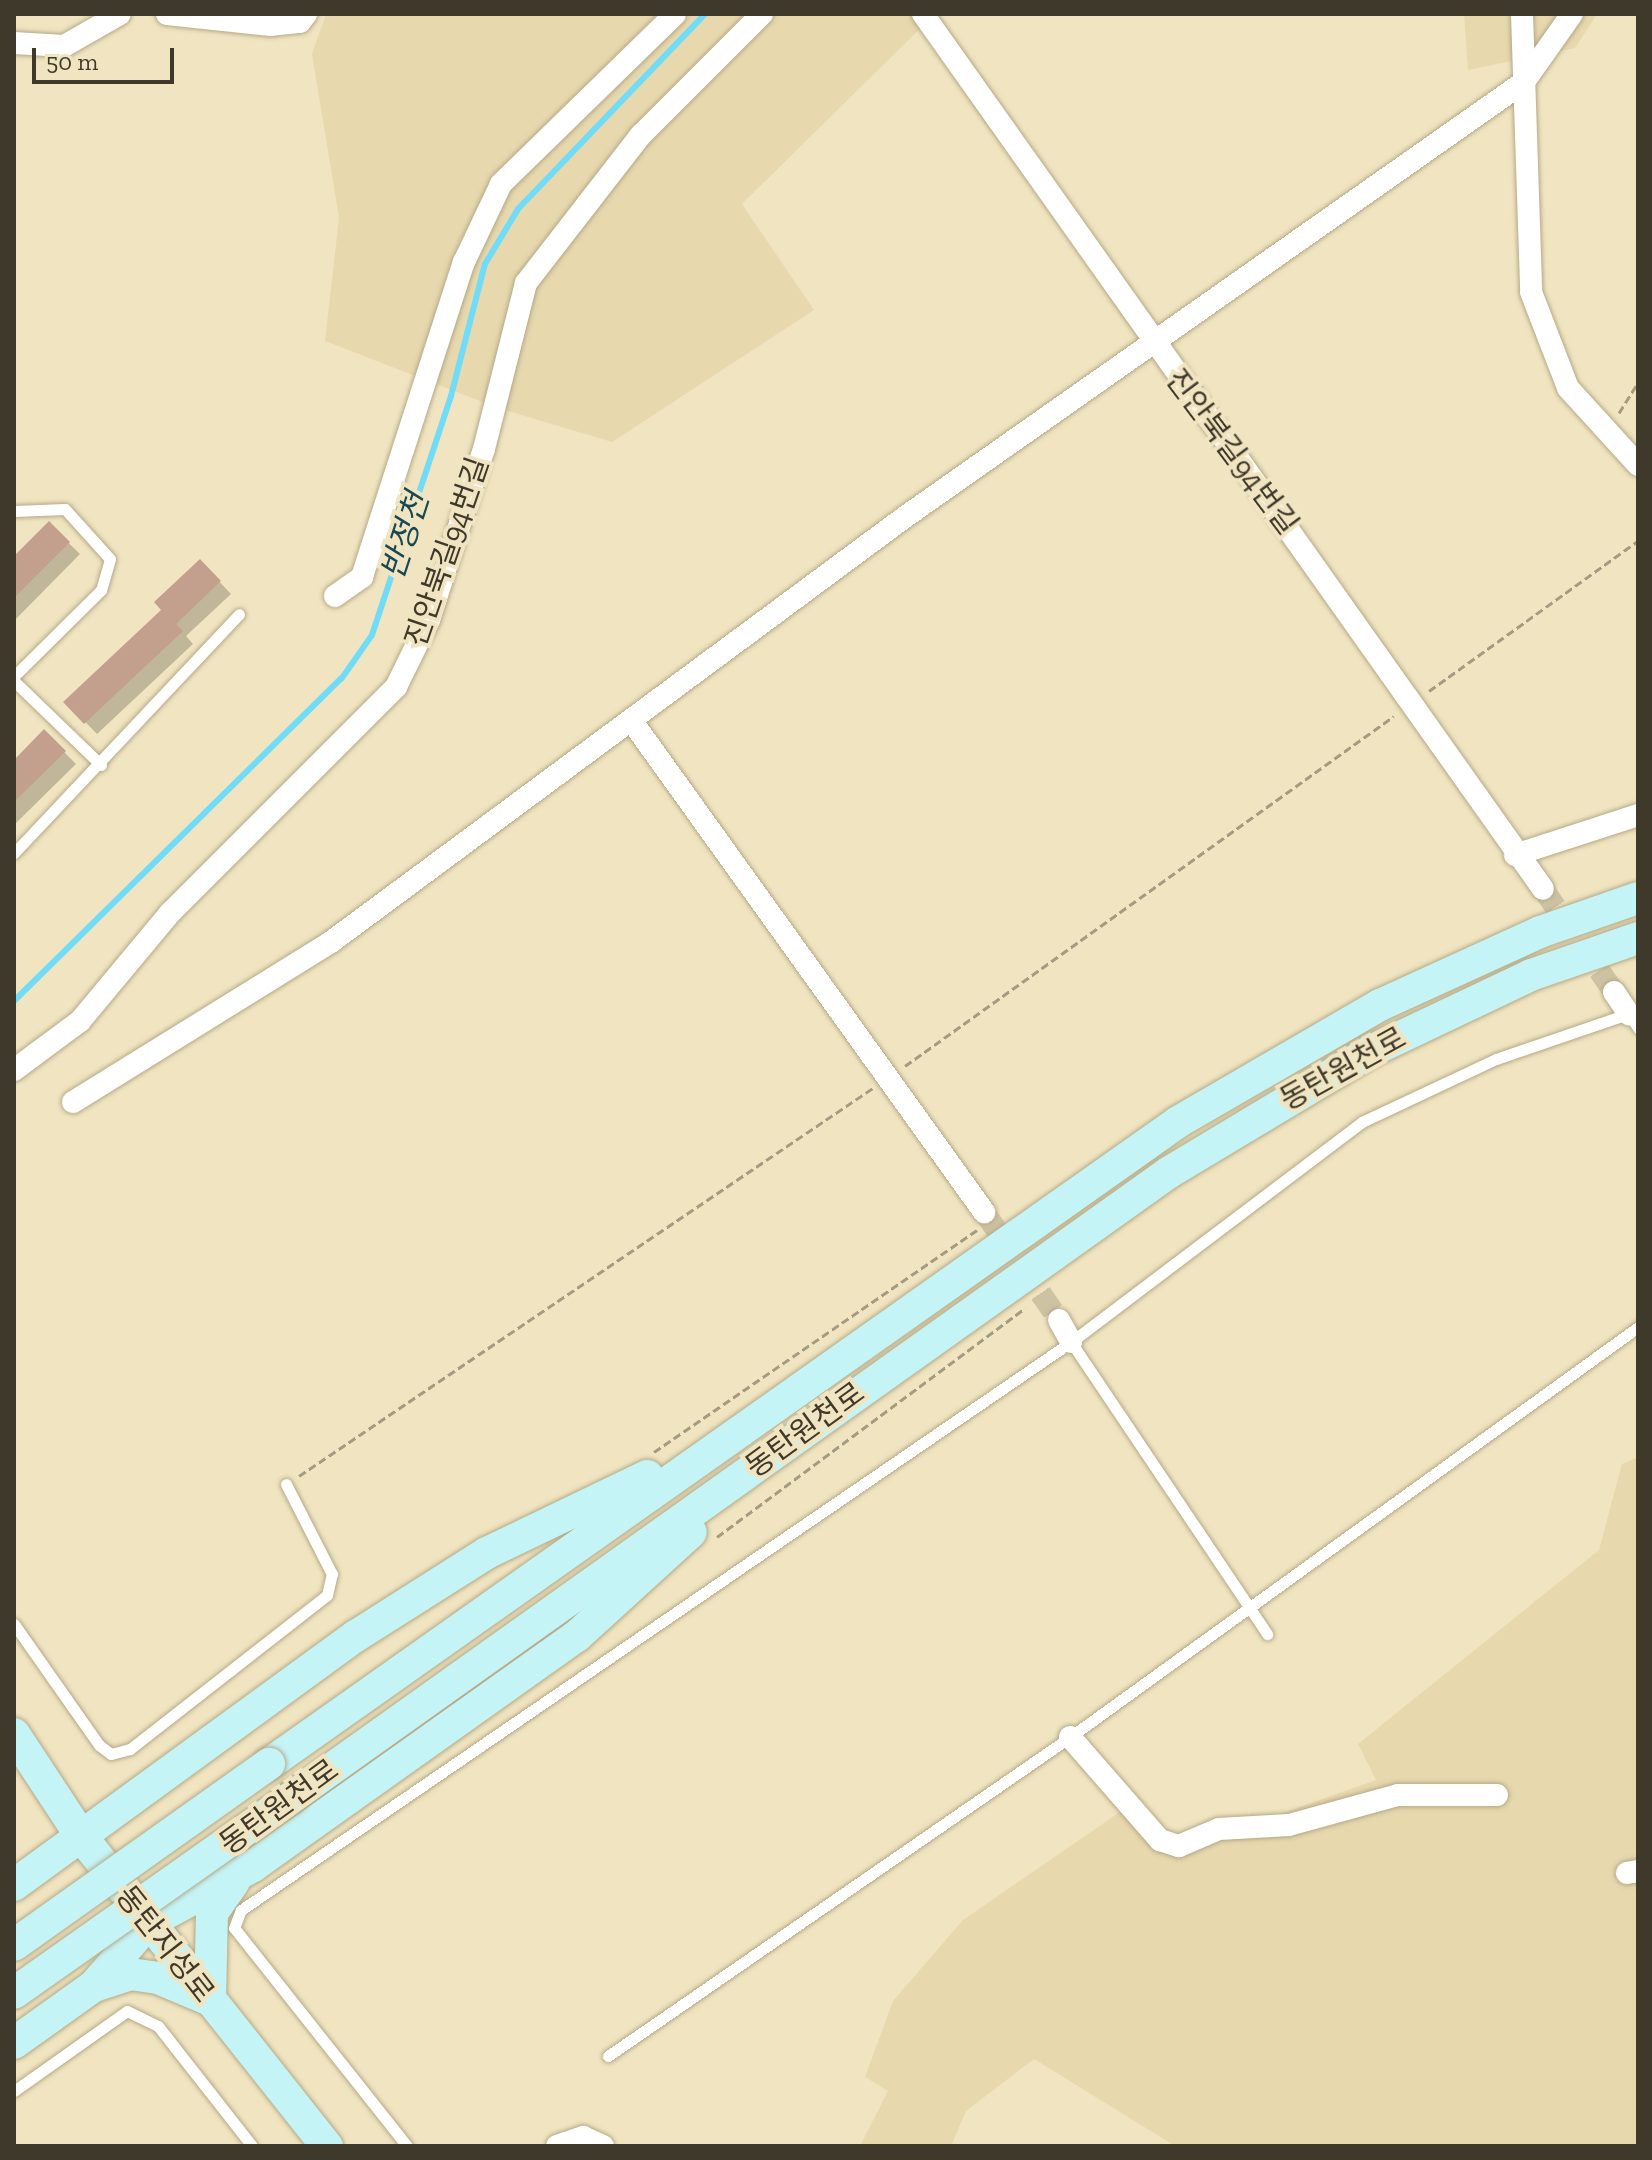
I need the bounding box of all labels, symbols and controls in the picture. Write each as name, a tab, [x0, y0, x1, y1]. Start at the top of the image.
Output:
scale bar	[36, 32, 178, 82]
text: 50 m	[46, 47, 98, 76]
street label: 진안북길94번길	[1158, 362, 1306, 542]
street label: 진안북길94번길	[398, 453, 496, 651]
water label: 반정천	[373, 488, 437, 584]
street label: 동탄원천로	[1274, 1020, 1412, 1118]
street label: 동탄원천로	[739, 1375, 871, 1485]
street label: 동탄원천로	[213, 1752, 345, 1862]
street label: 동탄지성로	[108, 1879, 222, 2009]

